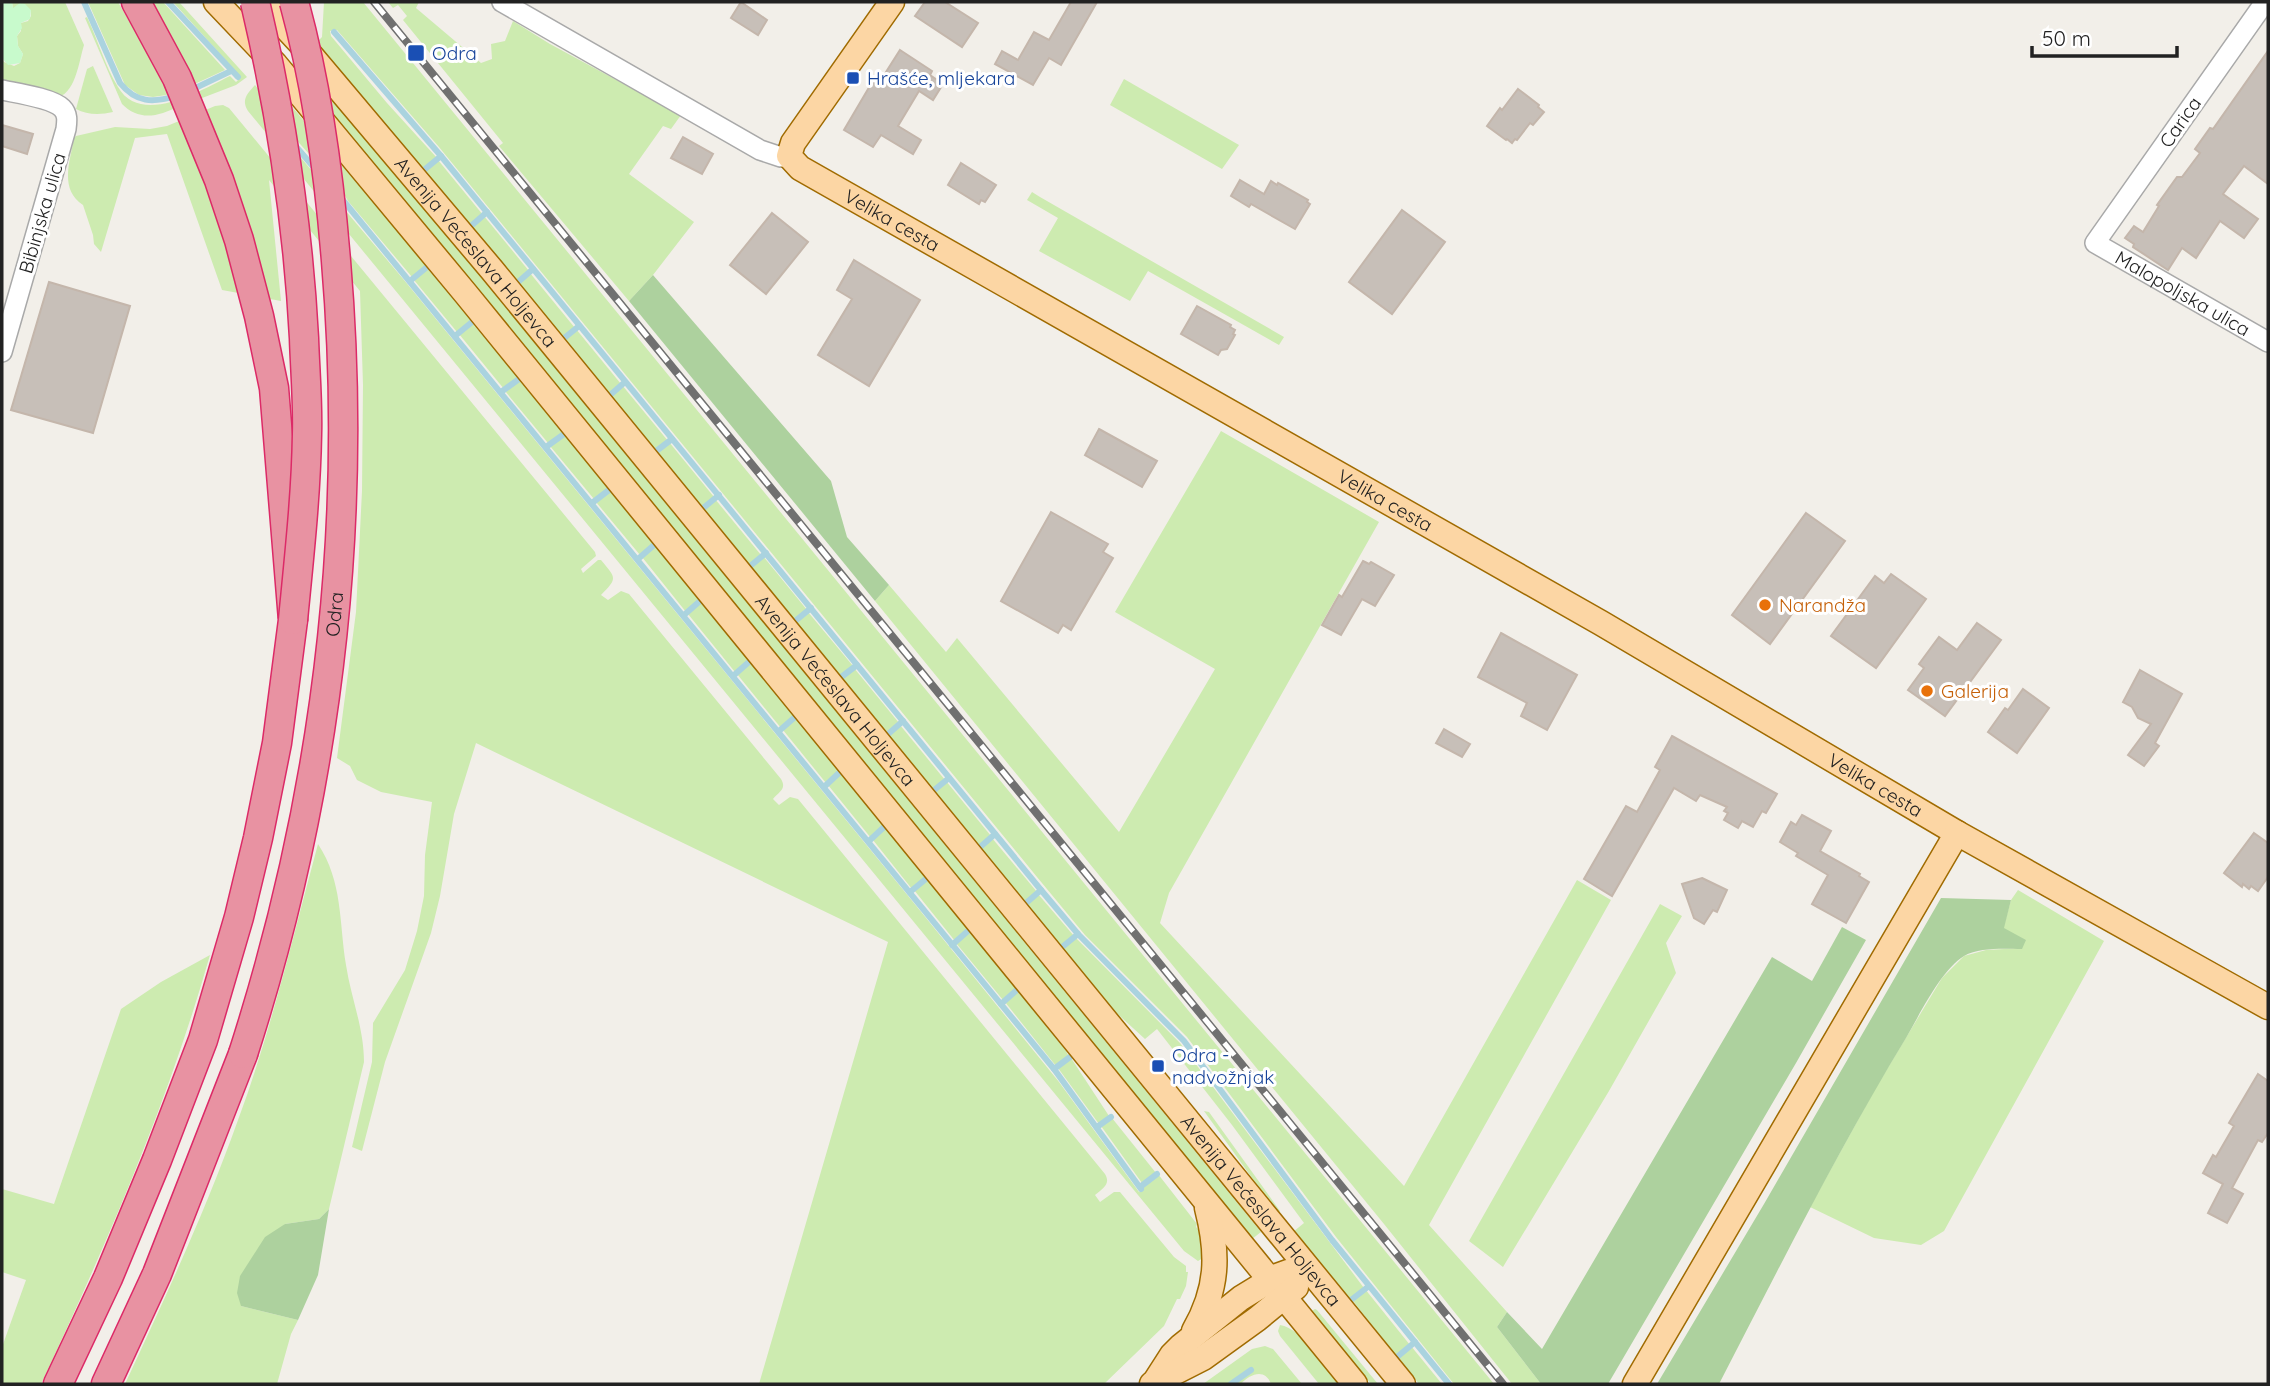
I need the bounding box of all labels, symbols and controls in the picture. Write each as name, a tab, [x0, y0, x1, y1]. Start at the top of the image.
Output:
scale bar	[2032, 14, 2177, 58]
text: 50 m	[2042, 25, 2091, 51]
place label: Odra	[432, 41, 477, 65]
marker: Odra	[406, 43, 426, 63]
place label: Hrašće, mljekara	[867, 66, 1015, 90]
marker: Hrašće, mljekara	[845, 70, 861, 86]
street label: Carica	[2154, 92, 2206, 152]
street label: Bibinjska ulica	[13, 150, 71, 276]
street label: Avenija Većeslava Holjevca	[390, 152, 562, 352]
street label: Velika cesta	[840, 184, 944, 257]
street label: Malopoljska ulica	[2111, 245, 2254, 341]
street label: Velika cesta	[1333, 464, 1437, 537]
street label: Avenija Većeslava Holjevca	[750, 589, 921, 791]
street label: Odra	[320, 591, 348, 638]
place label: Narandža	[1779, 593, 1866, 617]
marker: Narandža	[1757, 597, 1773, 613]
place label: Galerija	[1941, 679, 2009, 703]
marker: Galerija	[1919, 683, 1935, 699]
street label: Velika cesta	[1824, 748, 1927, 822]
place label: Odra - nadvožnjak	[1172, 1043, 1274, 1089]
marker: Odra - nadvožnjak	[1150, 1058, 1166, 1074]
street label: Avenija Većeslava Holjevca	[1176, 1110, 1346, 1311]

